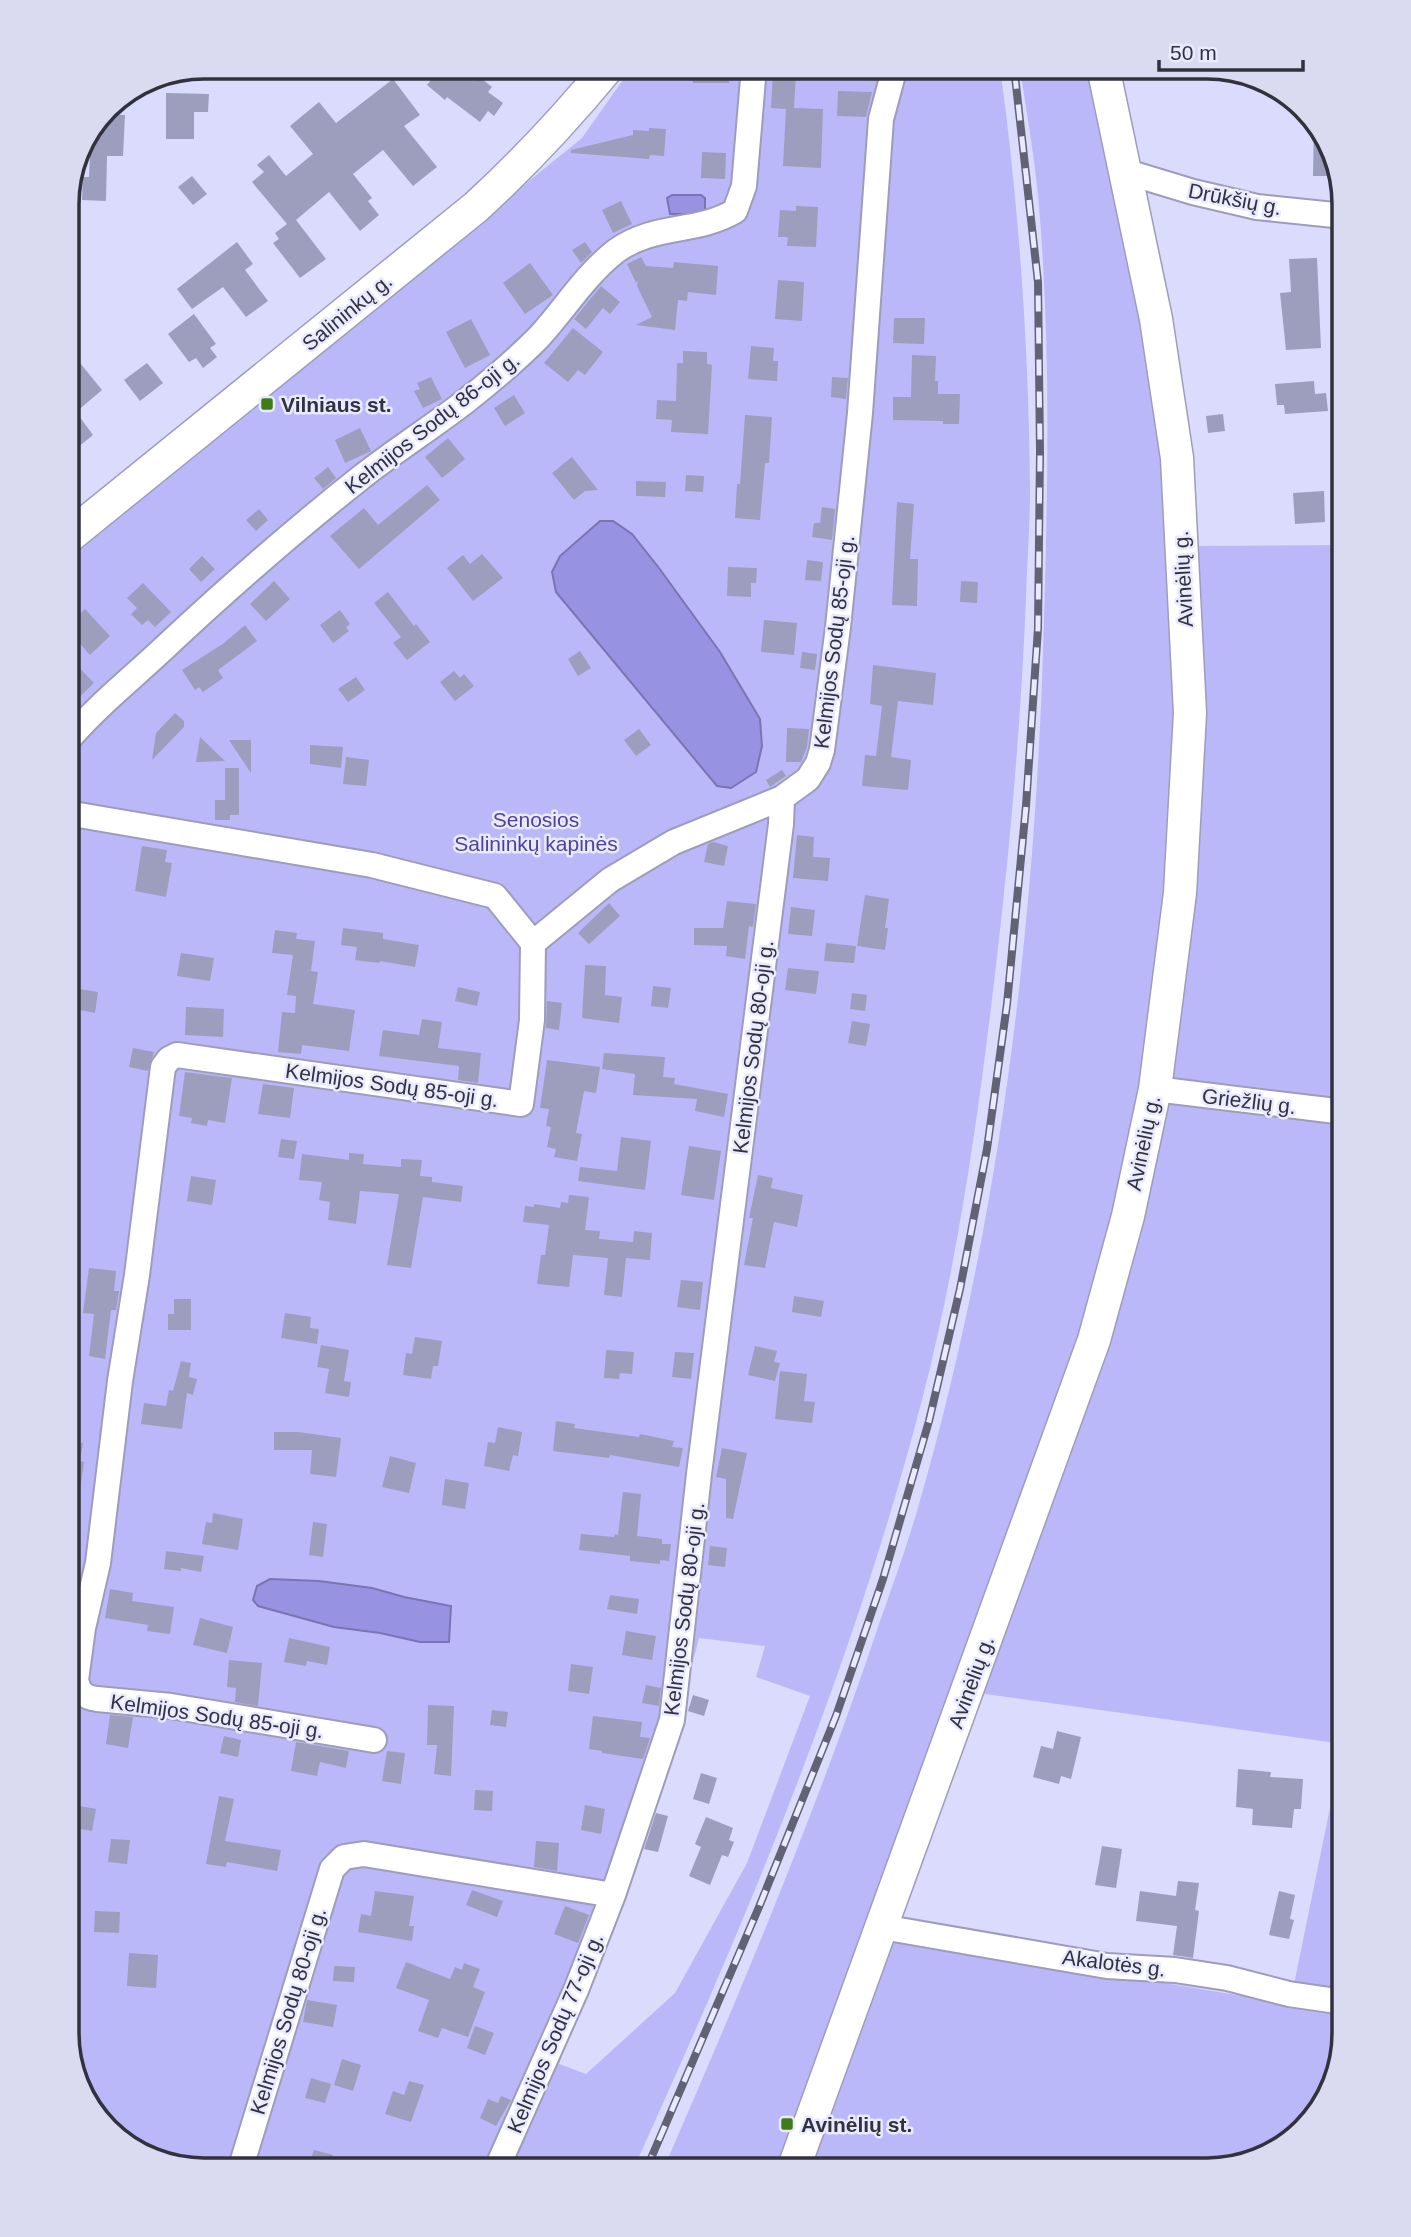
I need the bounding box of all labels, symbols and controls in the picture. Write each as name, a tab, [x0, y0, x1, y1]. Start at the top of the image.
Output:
scale bar	[1159, 28, 1302, 72]
text: 50 m	[1170, 41, 1217, 64]
street label: Drūkšių g.	[1186, 179, 1284, 219]
street label: Salininkų g.	[298, 269, 396, 355]
street label: Kelmijos Sodų 86-oji g.	[340, 348, 524, 498]
place label: Vilniaus st.	[281, 393, 392, 416]
marker: Vilniaus st.	[259, 396, 275, 412]
street label: Avinėlių g.	[1169, 530, 1197, 628]
street label: Kelmijos Sodų 85-oji g.	[809, 534, 859, 750]
park label: Senosios Salininkų kapinės	[454, 808, 618, 855]
street label: Kelmijos Sodų 80-oji g.	[728, 939, 778, 1155]
street label: Kelmijos Sodų 85-oji g.	[284, 1059, 500, 1111]
street label: Griežlių g.	[1201, 1084, 1297, 1118]
street label: Avinėlių g.	[1122, 1093, 1164, 1193]
street label: Kelmijos Sodų 80-oji g.	[659, 1501, 709, 1717]
street label: Avinėlių g.	[944, 1633, 998, 1731]
street label: Kelmijos Sodų 85-oji g.	[109, 1690, 325, 1742]
street label: Kelmijos Sodų 80-oji g.	[246, 1905, 330, 2117]
street label: Kelmijos Sodų 77-oji g.	[502, 1930, 608, 2136]
street label: Akalotės g.	[1061, 1945, 1167, 1981]
place label: Avinėlių st.	[801, 2113, 912, 2136]
marker: Avinėlių st.	[779, 2116, 795, 2132]

